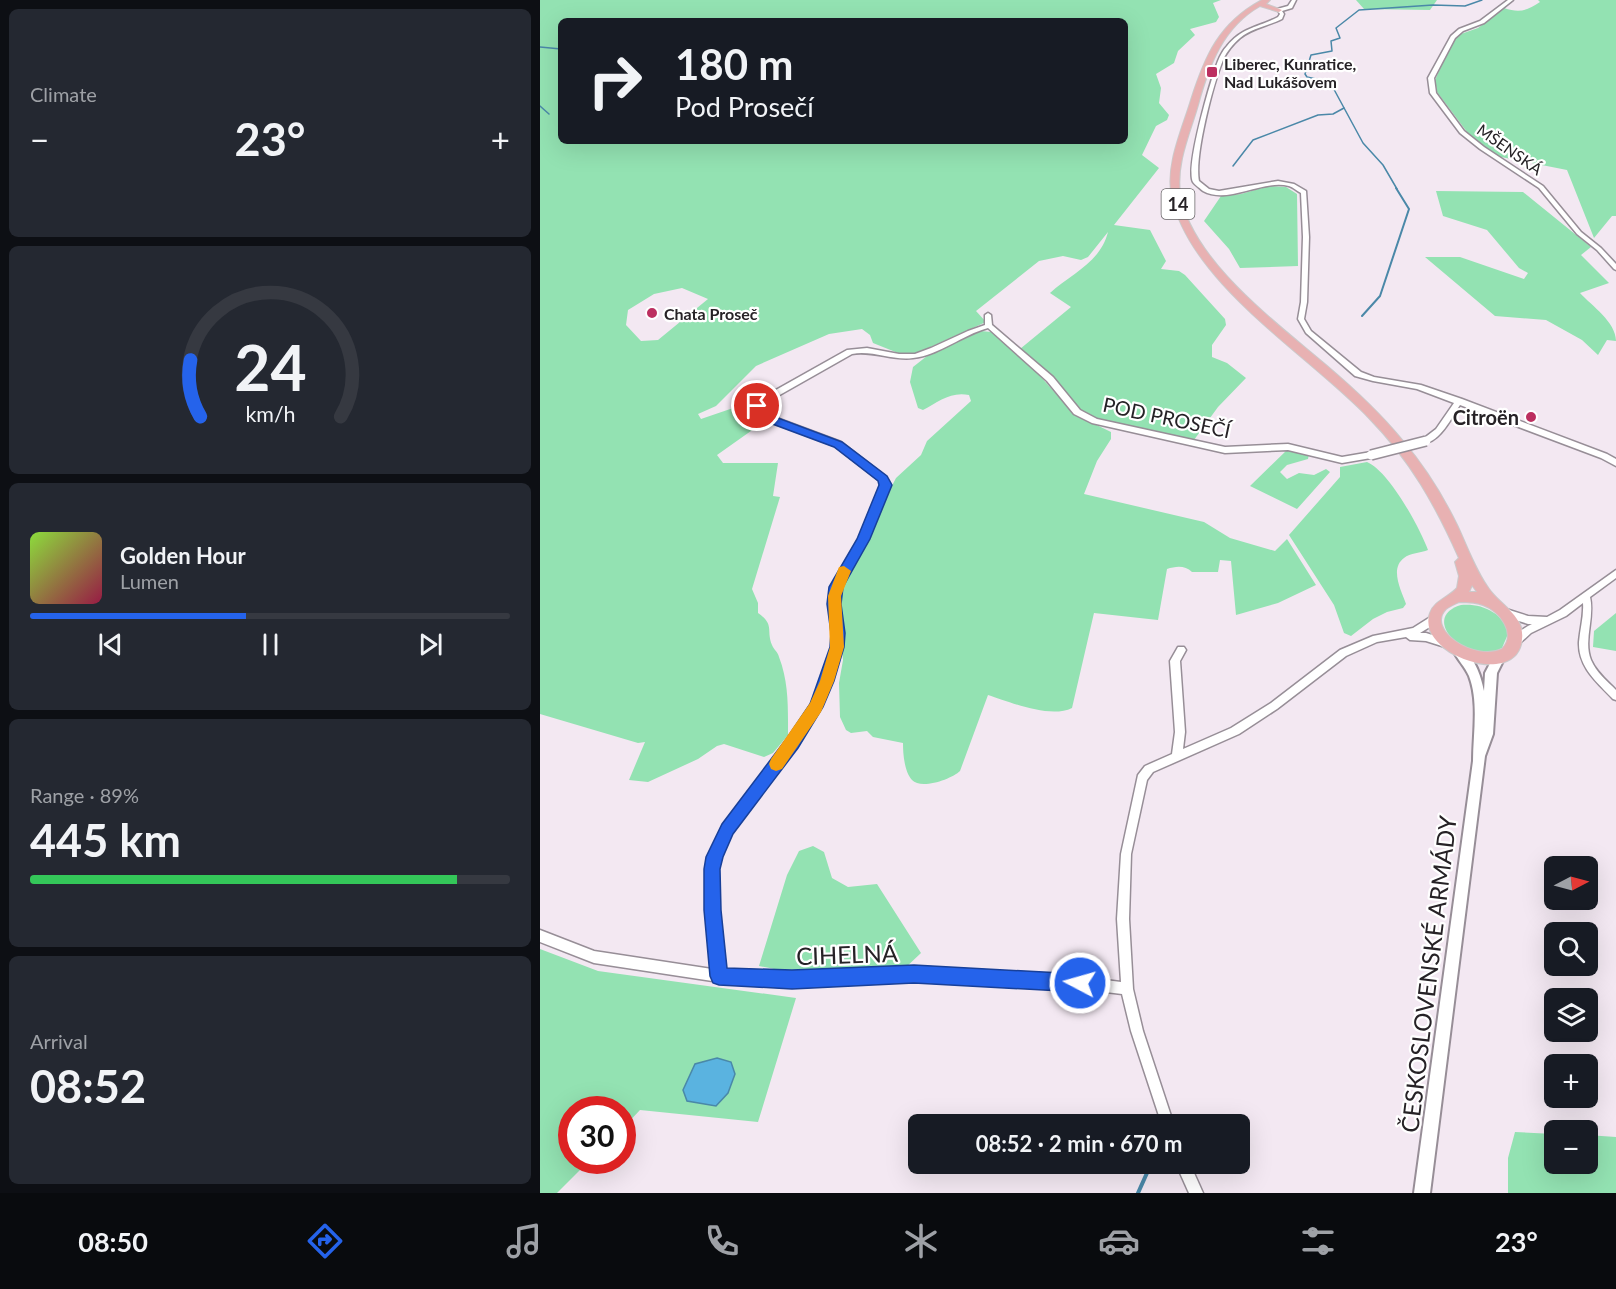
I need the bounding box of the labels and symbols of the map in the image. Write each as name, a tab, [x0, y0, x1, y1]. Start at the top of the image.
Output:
place label: Liberec, Kunratice, Nad Lukášovem	[1224, 54, 1357, 91]
marker: Liberec, Kunratice, Nad Lukášovem	[1205, 65, 1219, 79]
street label: MŠENSKÁ	[1474, 120, 1546, 178]
road number: 14	[1162, 189, 1194, 219]
place label: Chata Proseč	[664, 304, 758, 323]
marker: Chata Proseč	[645, 306, 659, 320]
pin	[731, 380, 782, 431]
street label: POD PROSEČÍ	[1101, 392, 1234, 443]
place label: Citroën	[1453, 405, 1519, 429]
marker: Citroën	[1524, 410, 1538, 424]
street label: ČESKOSLOVENSKÉ ARMÁDY	[1394, 814, 1462, 1134]
north arrow	[1544, 856, 1598, 910]
street label: CIHELNÁ	[796, 938, 899, 970]
position arrow	[1048, 951, 1112, 1015]
speed limit sign: 30	[558, 1096, 636, 1174]

